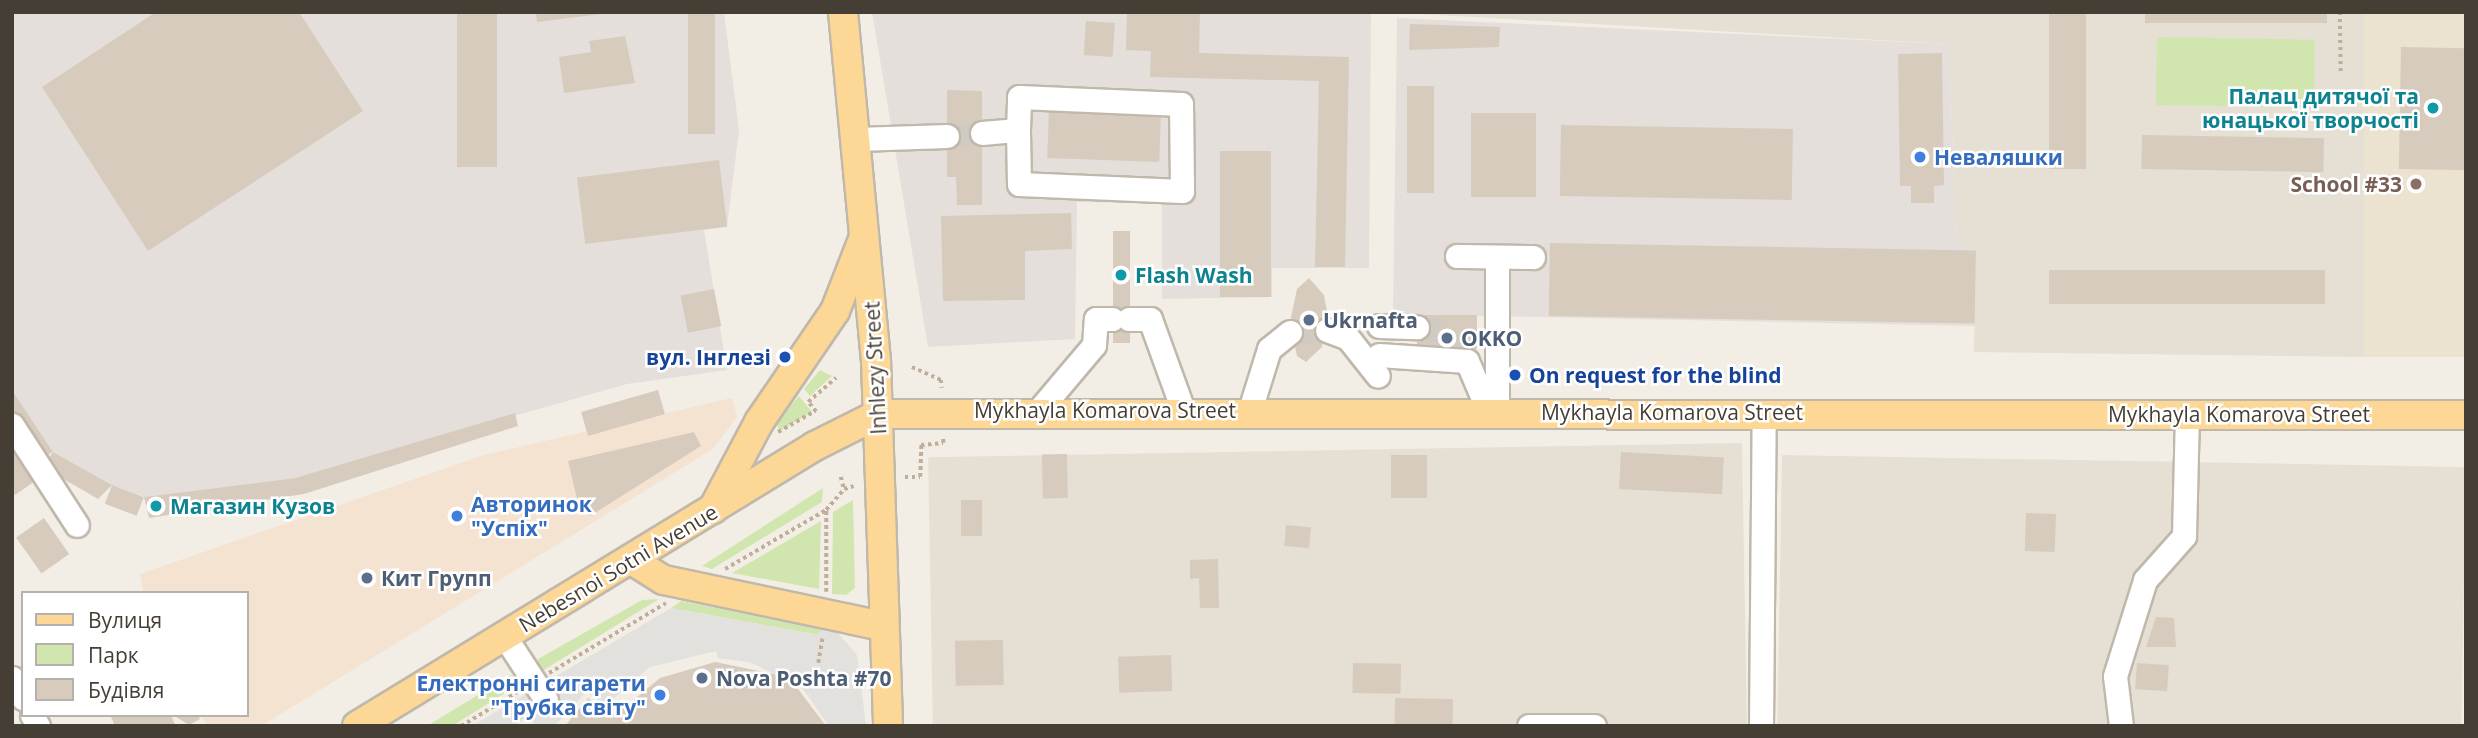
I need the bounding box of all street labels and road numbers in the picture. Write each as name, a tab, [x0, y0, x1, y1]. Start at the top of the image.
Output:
street label: Inhlezy Street	[859, 301, 891, 435]
street label: Mykhayla Komarova Street	[974, 397, 1236, 423]
street label: Mykhayla Komarova Street	[1541, 399, 1803, 425]
street label: Mykhayla Komarova Street	[2108, 401, 2370, 427]
street label: Nebesnoi Sotni Avenue	[514, 499, 722, 637]

